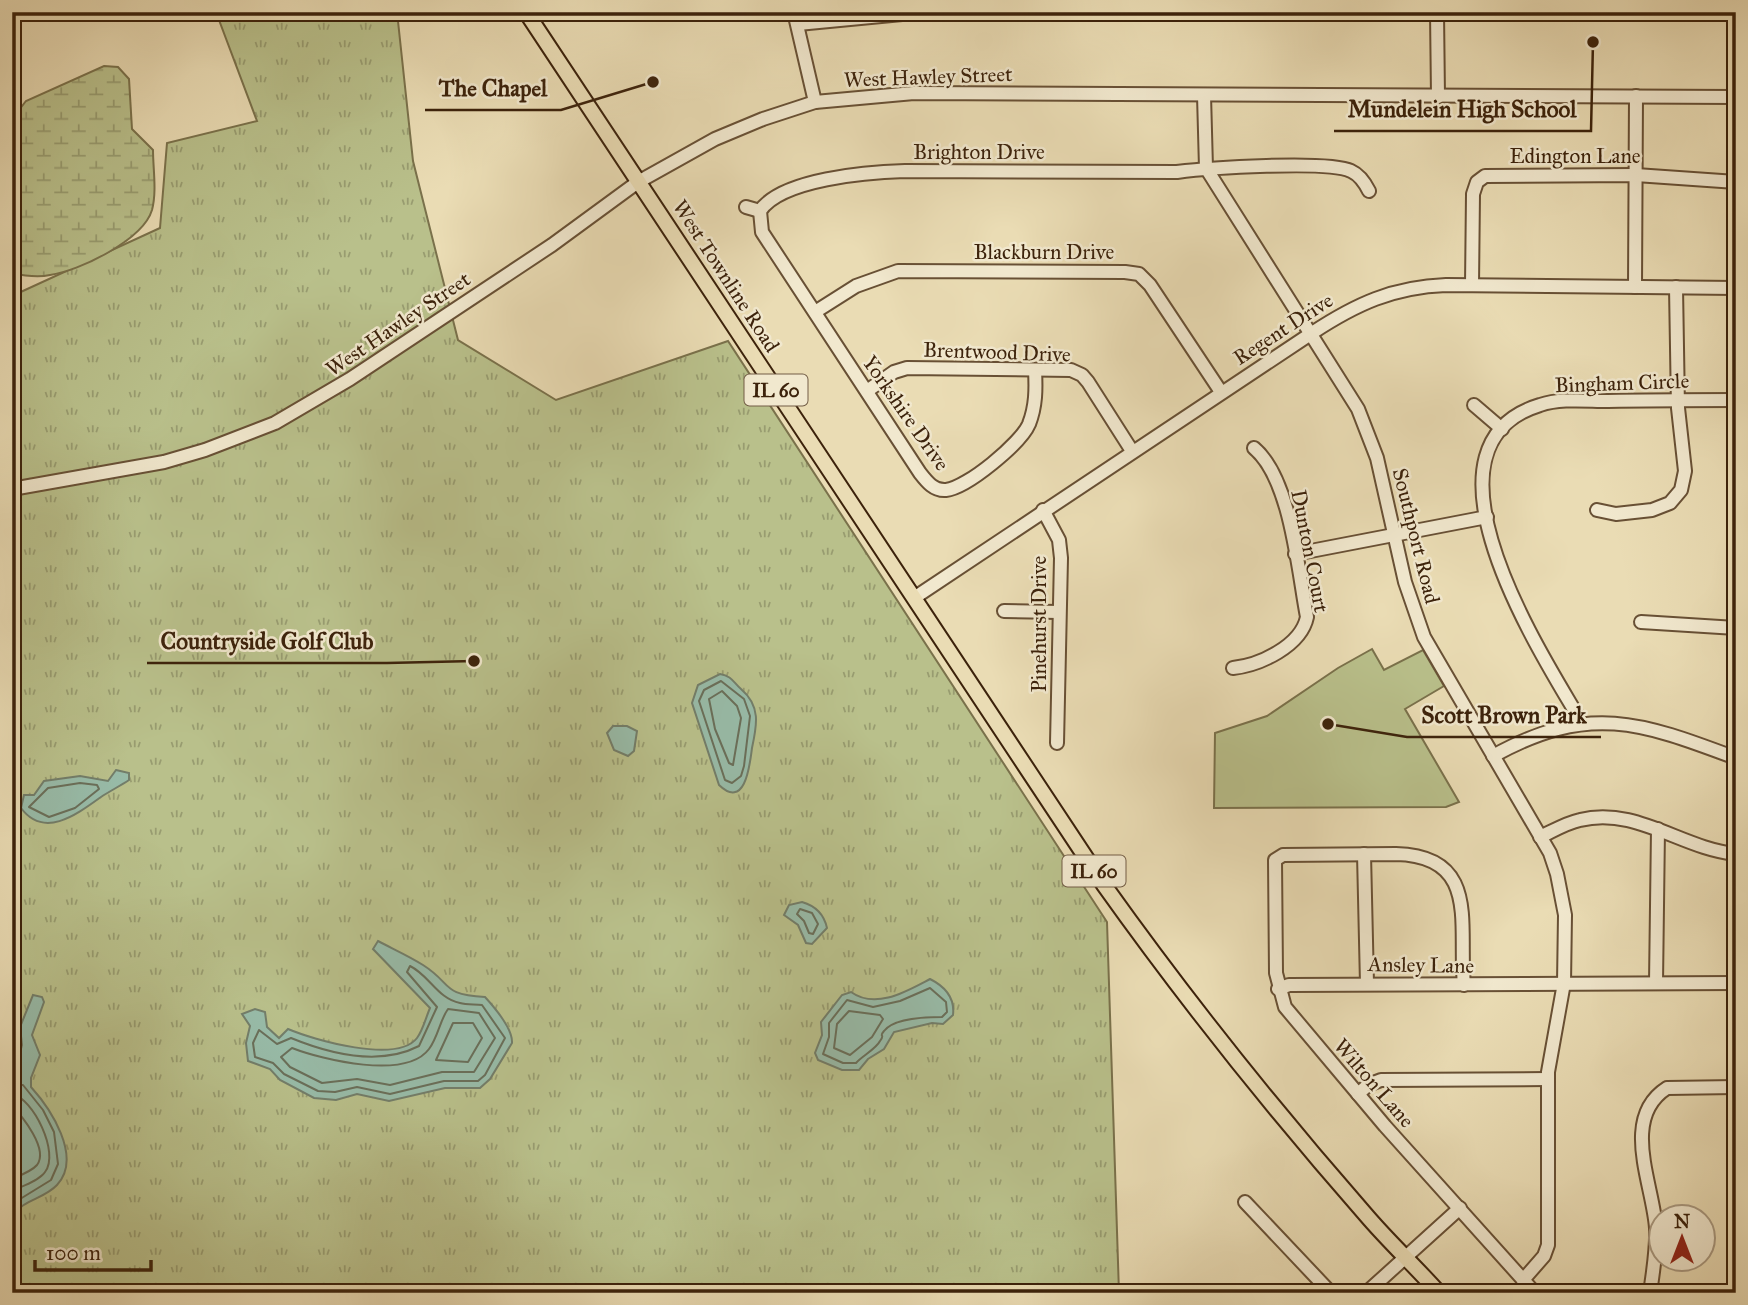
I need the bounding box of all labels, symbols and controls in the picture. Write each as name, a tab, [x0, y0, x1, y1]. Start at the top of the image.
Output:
street label: West Hawley Street	[843, 61, 1013, 93]
callout: The Chapel	[425, 66, 561, 110]
text: The Chapel	[438, 74, 548, 103]
callout: Mundelein High School	[1334, 87, 1591, 131]
text: Mundelein High School	[1348, 95, 1577, 124]
street label: Brighton Drive	[913, 139, 1045, 165]
street label: Edington Lane	[1509, 143, 1641, 169]
street label: West Townline Road	[667, 195, 785, 358]
street label: Blackburn Drive	[974, 239, 1115, 265]
street label: West Hawley Street	[321, 266, 476, 382]
street label: Regent Drive	[1228, 287, 1338, 371]
street label: Brentwood Drive	[923, 336, 1072, 368]
street label: Yorkshire Drive	[857, 350, 955, 476]
street label: Bingham Circle	[1554, 368, 1690, 398]
road number: IL 60	[744, 374, 808, 406]
street label: Southport Road	[1387, 465, 1446, 607]
street label: Dunton Court	[1285, 487, 1335, 615]
street label: Pinehurst Drive	[1026, 555, 1052, 692]
callout: Countryside Golf Club	[147, 619, 387, 663]
text: Countryside Golf Club	[161, 627, 373, 656]
callout: Scott Brown Park	[1407, 693, 1601, 737]
text: Scott Brown Park	[1421, 701, 1588, 729]
road number: IL 60	[1062, 856, 1126, 886]
street label: Ansley Lane	[1367, 951, 1475, 979]
street label: Wilton Lane	[1328, 1033, 1420, 1133]
north arrow	[1646, 1204, 1716, 1274]
text: N	[1674, 1210, 1690, 1233]
scale bar	[35, 1228, 150, 1272]
text: 100 m	[46, 1240, 101, 1266]

